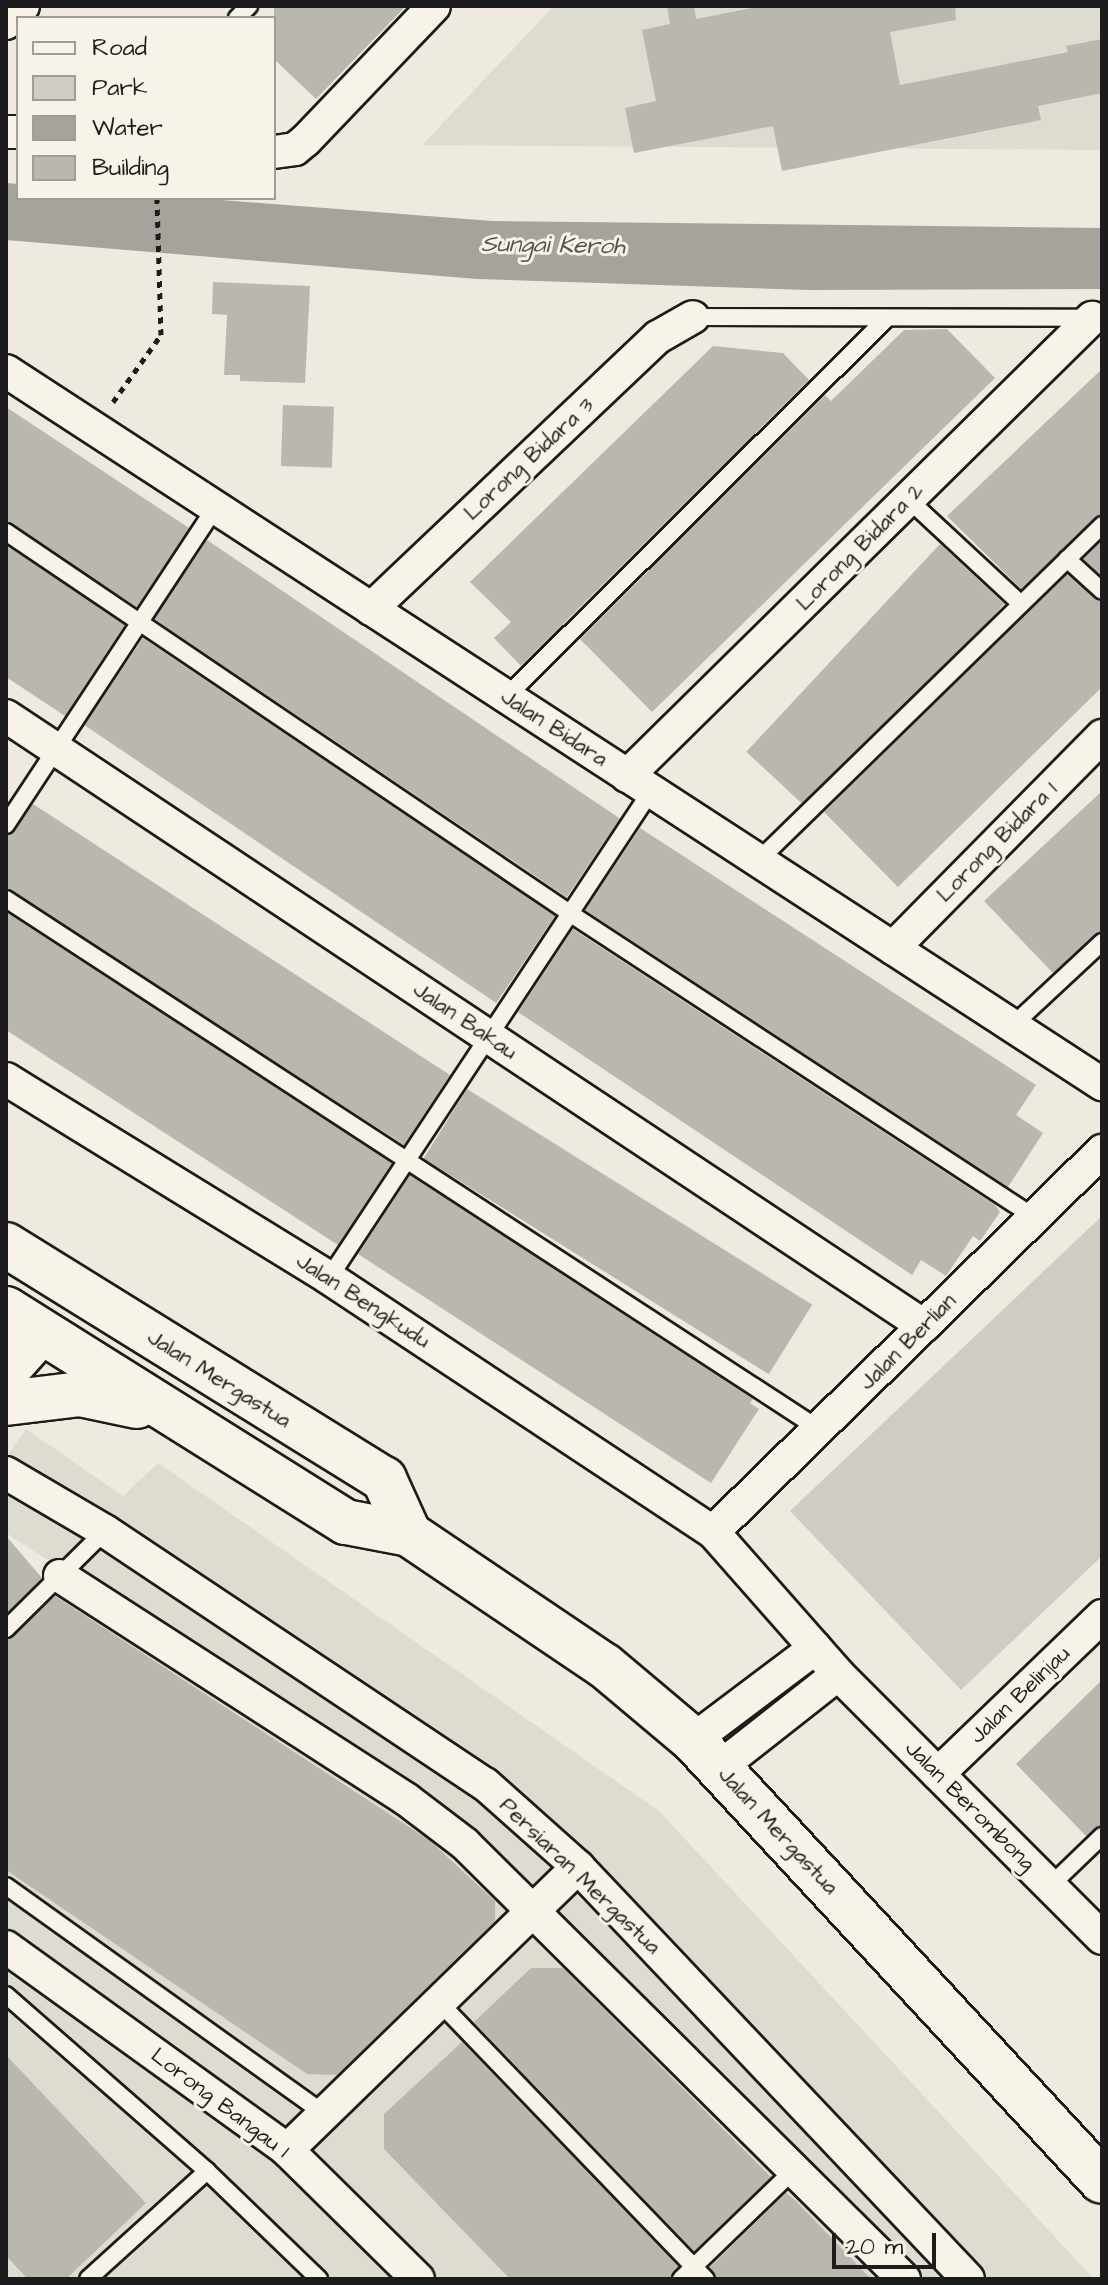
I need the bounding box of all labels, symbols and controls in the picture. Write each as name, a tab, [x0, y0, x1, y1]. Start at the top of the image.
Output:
legend	[16, 16, 276, 200]
text: Road	[92, 31, 147, 65]
text: Park	[92, 71, 148, 105]
text: Water	[92, 111, 163, 145]
text: Building	[92, 151, 169, 185]
water label: Sungai Keroh	[481, 230, 625, 262]
street label: Lorong Bidara 3	[459, 392, 599, 526]
street label: Lorong Bidara 2	[791, 478, 929, 616]
street label: Jalan Bidara	[496, 684, 612, 772]
street label: Lorong Bidara 1	[931, 776, 1063, 908]
street label: Jalan Bakau	[408, 977, 522, 1065]
street label: Jalan Bengkudu	[291, 1248, 435, 1354]
street label: Jalan Berlian	[854, 1288, 962, 1396]
street label: Jalan Mergastua	[142, 1324, 296, 1434]
street label: Jalan Belinjau	[964, 1641, 1076, 1749]
street label: Jalan Berombong	[899, 1735, 1041, 1877]
street label: Jalan Mergastua	[712, 1762, 844, 1900]
street label: Persiaran Mergastua	[494, 1792, 666, 1960]
street label: Lorong Bangau 1	[146, 2042, 294, 2164]
scale bar	[836, 2217, 940, 2267]
text: 20 m	[846, 2230, 903, 2264]

